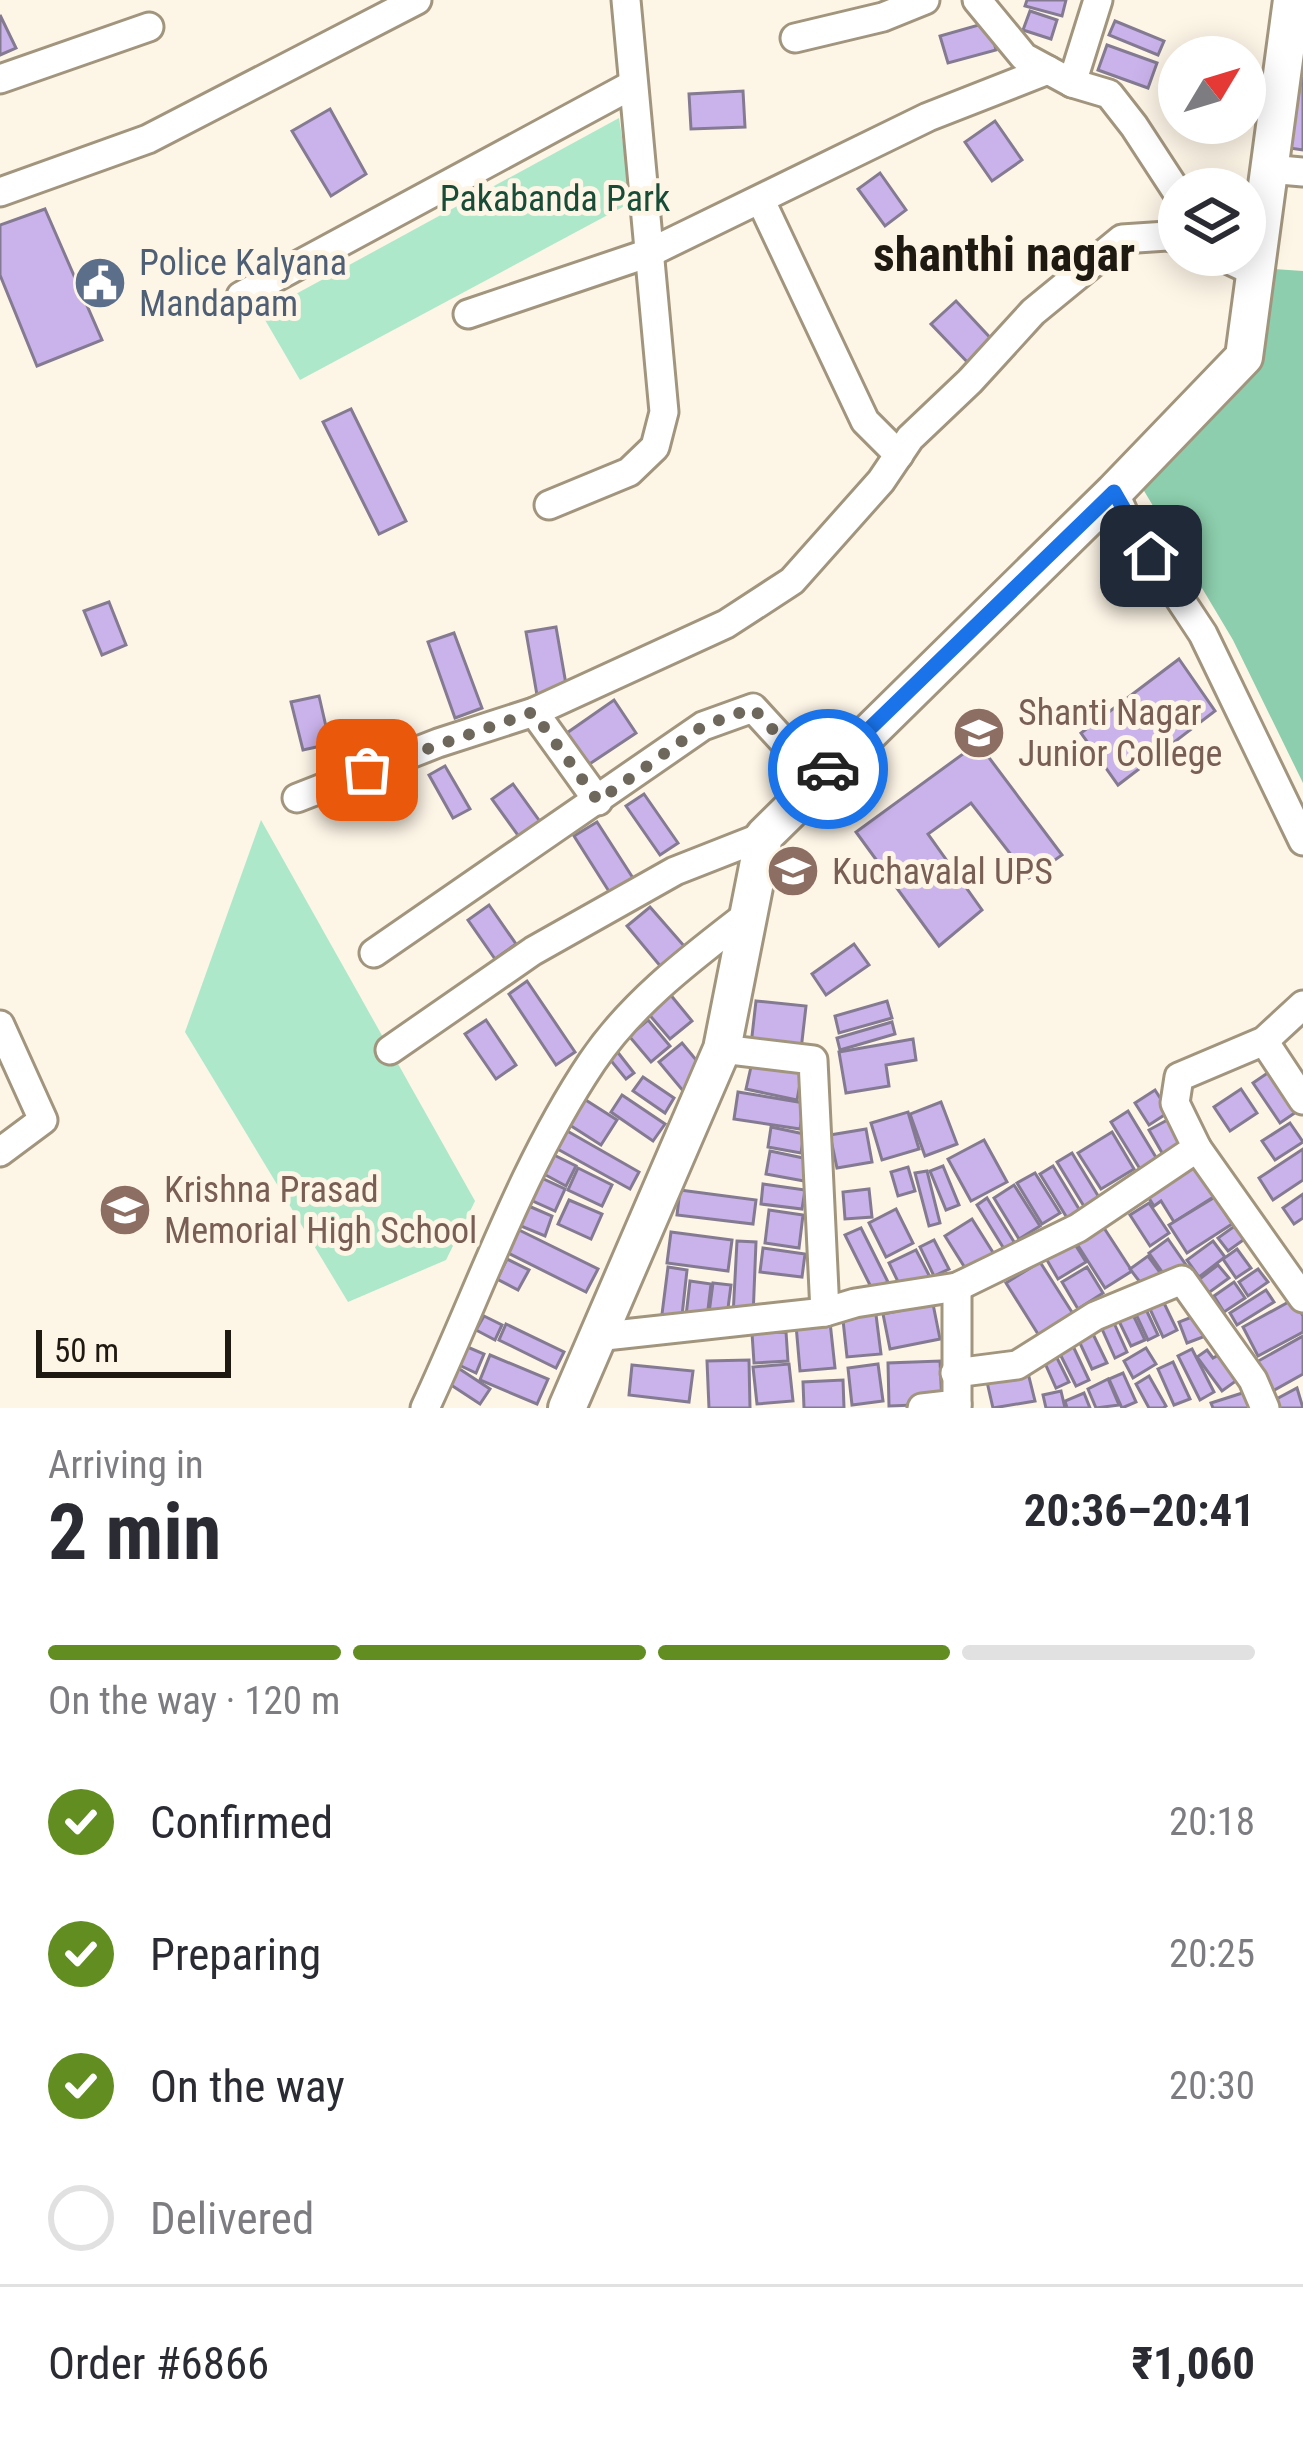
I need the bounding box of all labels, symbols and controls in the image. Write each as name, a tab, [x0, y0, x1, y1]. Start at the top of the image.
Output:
north arrow	[1158, 36, 1266, 144]
map controls	[1158, 36, 1266, 276]
button: layers	[1158, 168, 1266, 276]
park label: Pakabanda Park	[440, 178, 670, 220]
district label: shanthi nagar	[873, 226, 1135, 283]
place label: Police Kalyana Mandapam	[139, 242, 347, 325]
public building icon: Police Kalyana Mandapam	[72, 255, 128, 311]
pin	[1100, 505, 1202, 607]
icon: home	[1118, 523, 1184, 589]
place label: Shanti Nagar Junior College	[1018, 692, 1222, 775]
school or university icon: Shanti Nagar Junior College	[951, 705, 1007, 761]
courier	[768, 709, 888, 829]
pin	[316, 719, 418, 821]
icon: car	[795, 736, 861, 802]
icon: bag	[334, 737, 400, 803]
school or university icon: Kuchavalal UPS	[765, 843, 821, 899]
place label: Kuchavalal UPS	[832, 851, 1053, 893]
place label: Krishna Prasad Memorial High School	[164, 1169, 477, 1252]
school or university icon: Krishna Prasad Memorial High School	[97, 1182, 153, 1238]
scale bar	[36, 1324, 231, 1377]
text: 50 m	[54, 1331, 119, 1370]
text: Arriving in	[48, 1442, 204, 1488]
text: 20:36–20:41	[1024, 1484, 1255, 1537]
text: 2 min	[48, 1487, 221, 1578]
text: On the way · 120 m	[48, 1678, 340, 1724]
icon: check	[48, 1789, 114, 1855]
text: Confirmed	[150, 1796, 333, 1849]
text: 20:18	[1169, 1799, 1255, 1845]
icon: check	[48, 1921, 114, 1987]
text: Preparing	[150, 1928, 321, 1981]
text: 20:25	[1169, 1931, 1255, 1977]
icon: check	[48, 2053, 114, 2119]
text: On the way	[150, 2060, 345, 2113]
text: 20:30	[1169, 2063, 1255, 2109]
text: Delivered	[150, 2192, 314, 2245]
text: Order #6866	[48, 2337, 269, 2390]
text: ₹1,060	[1132, 2337, 1255, 2390]

